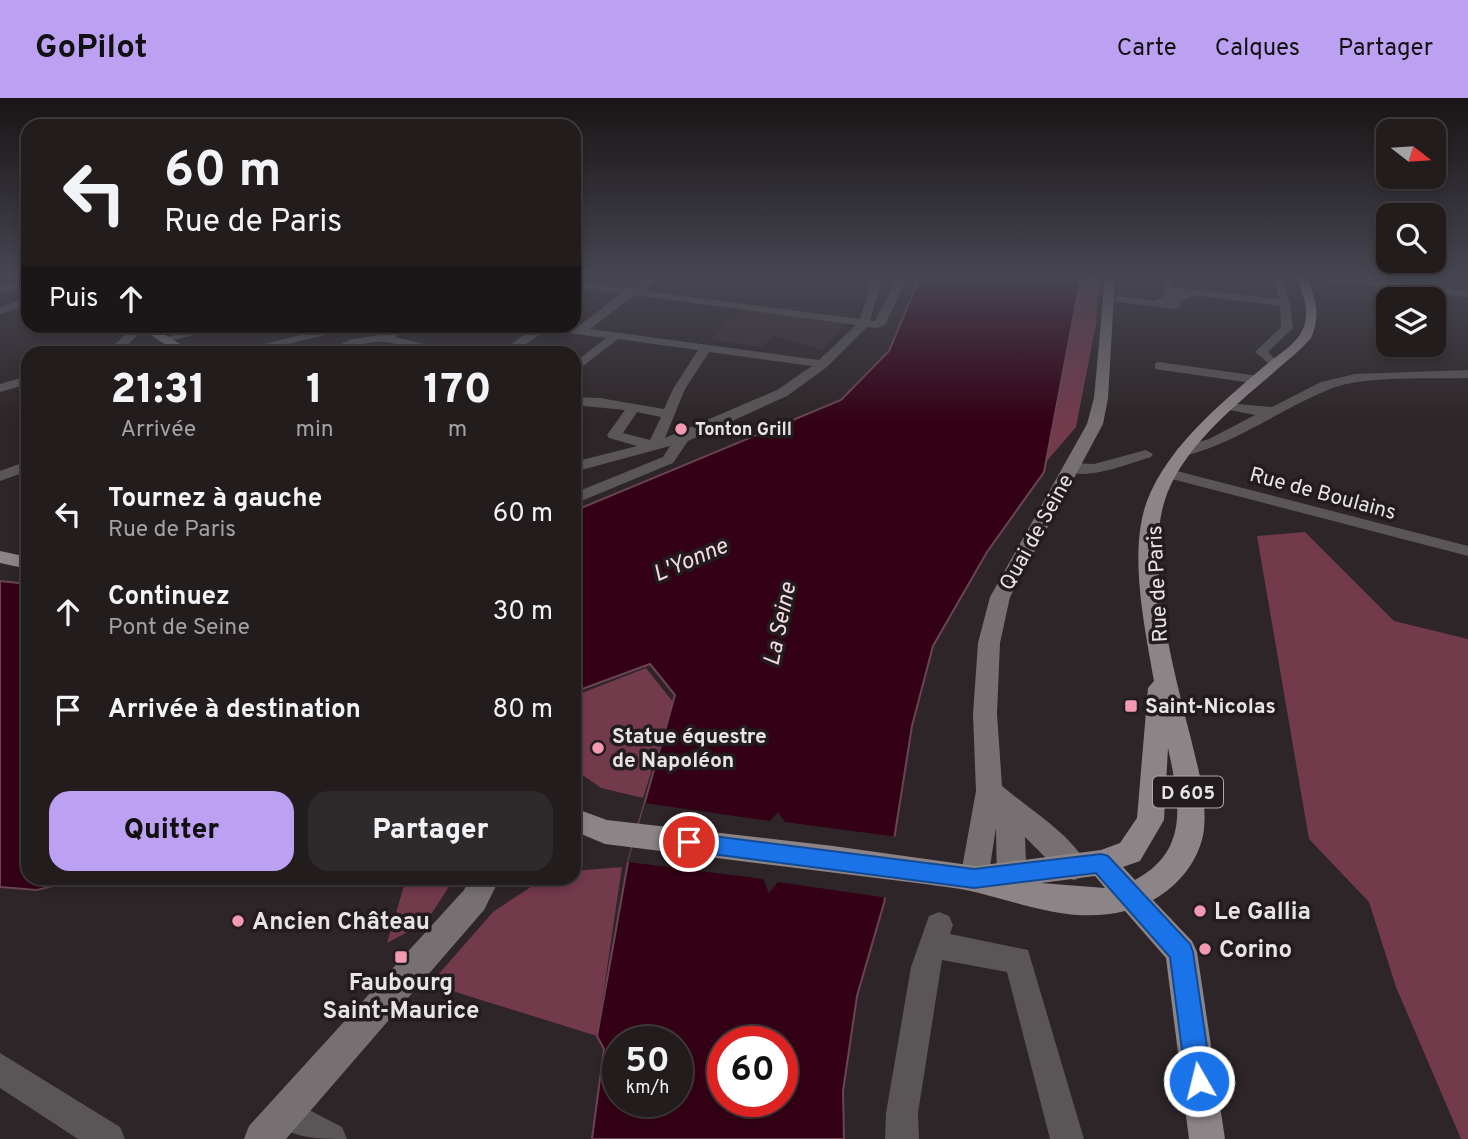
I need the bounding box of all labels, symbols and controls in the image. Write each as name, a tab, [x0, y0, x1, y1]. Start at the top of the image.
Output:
text: GoPilot	[35, 28, 148, 70]
text: Carte	[1117, 34, 1177, 64]
text: Calques	[1215, 34, 1300, 64]
text: Partager	[1338, 34, 1433, 64]
north arrow	[1376, 119, 1446, 189]
map controls	[1376, 119, 1446, 357]
text: 60 m	[164, 142, 282, 204]
icon: left	[49, 147, 140, 238]
text: Rue de Paris	[164, 203, 342, 243]
button: search	[1376, 203, 1446, 273]
icon: ahead	[112, 280, 150, 318]
text: Puis	[49, 283, 98, 316]
button: layers	[1376, 287, 1446, 357]
text: 21:31	[110, 365, 206, 418]
text: 1	[306, 365, 323, 418]
text: 170	[423, 365, 491, 418]
text: Arrivée	[121, 416, 196, 445]
text: min	[296, 416, 334, 445]
text: m	[448, 416, 467, 445]
place label: Tonton Grill	[695, 419, 792, 442]
marker: Tonton Grill	[673, 421, 689, 437]
street label: Rue de Boulains	[1246, 462, 1399, 527]
street label: Quai de Seine	[994, 470, 1080, 596]
text: Tournez à gauche	[108, 483, 322, 516]
icon: left	[49, 495, 87, 533]
text: 60 m	[493, 498, 553, 531]
text: Rue de Paris	[108, 516, 236, 545]
street label: Rue de Paris	[1142, 525, 1175, 643]
water label: L'Yonne	[649, 532, 734, 590]
water label: La Seine	[759, 579, 805, 669]
text: Continuez	[108, 581, 230, 614]
icon: ahead	[49, 593, 87, 631]
text: 30 m	[493, 596, 553, 629]
text: Pont de Seine	[108, 614, 250, 643]
icon: arrive	[49, 691, 87, 729]
text: Arrivée à destination	[108, 694, 361, 727]
text: 80 m	[493, 694, 553, 727]
place label: Saint-Nicolas	[1145, 694, 1276, 721]
marker: Saint-Nicolas	[1123, 698, 1139, 714]
place label: Statue équestre de Napoléon	[612, 724, 767, 775]
marker: Statue équestre de Napoléon	[590, 740, 606, 756]
road number: D 605	[1153, 776, 1223, 807]
button: Quitter	[49, 791, 294, 871]
button: Partager	[308, 791, 553, 871]
pin	[659, 812, 719, 872]
icon: arrive	[670, 823, 708, 861]
place label: Le Gallia	[1214, 898, 1311, 928]
marker: Le Gallia	[1192, 903, 1208, 919]
place label: Ancien Château	[252, 908, 430, 938]
marker: Ancien Château	[230, 913, 246, 929]
place label: Corino	[1219, 936, 1292, 966]
marker: Corino	[1197, 941, 1213, 957]
marker: Faubourg Saint-Maurice	[393, 949, 409, 965]
place label: Faubourg Saint-Maurice	[323, 969, 479, 1027]
speed limit sign: 60	[707, 1026, 798, 1117]
text: 50	[625, 1040, 670, 1084]
position arrow	[1162, 1044, 1236, 1118]
text: km/h	[626, 1077, 669, 1100]

